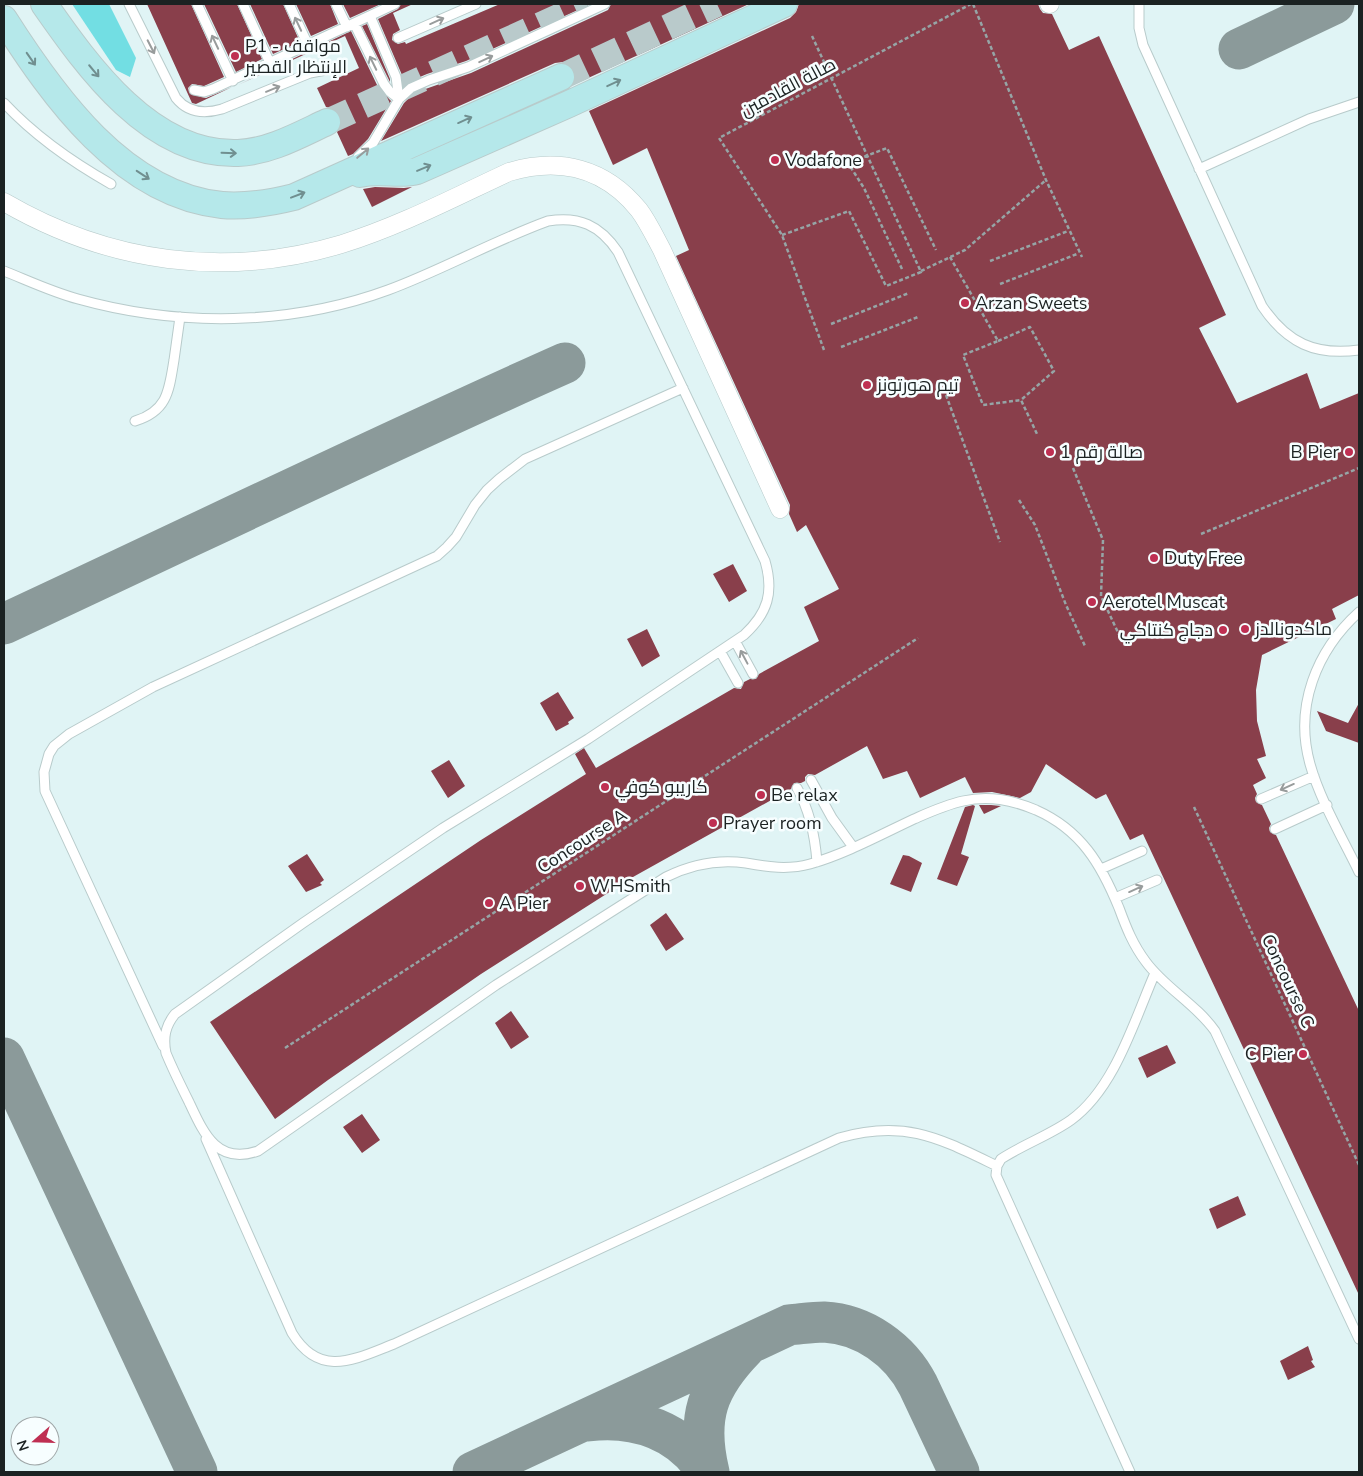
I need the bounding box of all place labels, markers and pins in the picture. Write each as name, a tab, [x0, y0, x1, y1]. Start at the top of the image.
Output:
place label: P1 - مواقف الإنتظار القصير	[244, 34, 347, 79]
marker: P1 - مواقف الإنتظار القصير	[229, 50, 241, 62]
place label: Vodafone	[784, 148, 862, 172]
marker: Vodafone	[769, 154, 781, 166]
place label: Arzan Sweets	[975, 291, 1087, 315]
marker: Arzan Sweets	[959, 297, 971, 309]
place label: تيم هورتونز	[876, 373, 959, 397]
marker: تيم هورتونز	[861, 379, 873, 391]
place label: صالة رقم 1	[1060, 440, 1143, 464]
place label: B Pier	[1291, 440, 1340, 464]
marker: صالة رقم 1	[1044, 446, 1056, 458]
marker: B Pier	[1343, 446, 1355, 458]
place label: Duty Free	[1164, 546, 1243, 570]
marker: Duty Free	[1148, 552, 1160, 564]
place label: Aerotel Muscat	[1102, 590, 1226, 614]
marker: Aerotel Muscat	[1086, 596, 1098, 608]
place label: ماكدونالدز	[1254, 617, 1332, 641]
place label: دجاج كنتاكي	[1120, 618, 1213, 644]
marker: ماكدونالدز	[1239, 623, 1251, 635]
marker: دجاج كنتاكي	[1217, 624, 1229, 636]
place label: كاريبو كوفي	[615, 775, 708, 801]
marker: كاريبو كوفي	[599, 781, 611, 793]
place label: Be relax	[771, 783, 838, 807]
marker: Be relax	[755, 789, 767, 801]
place label: Prayer room	[723, 811, 822, 835]
marker: Prayer room	[707, 817, 719, 829]
place label: WHSmith	[590, 874, 671, 898]
marker: WHSmith	[574, 880, 586, 892]
place label: A Pier	[499, 891, 549, 915]
marker: A Pier	[483, 897, 495, 909]
place label: C Pier	[1245, 1042, 1294, 1066]
marker: C Pier	[1297, 1048, 1309, 1060]

